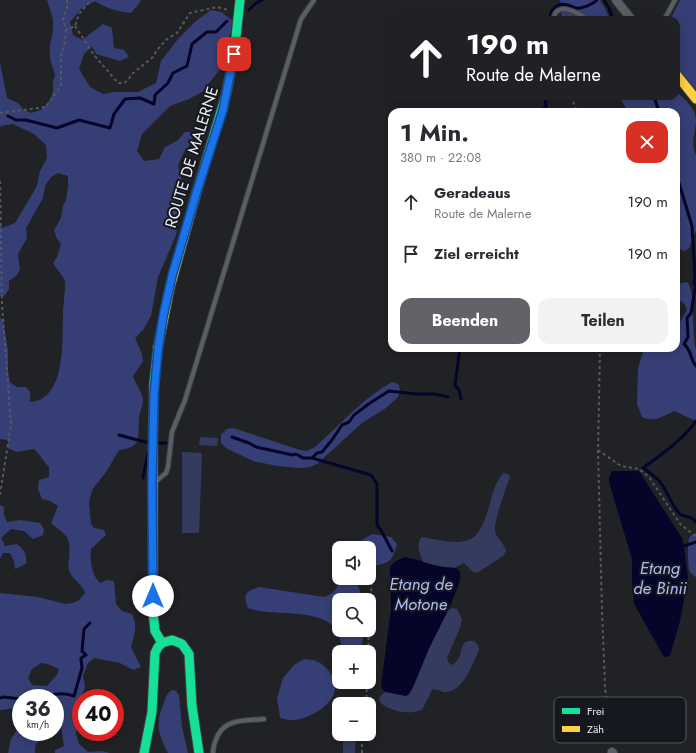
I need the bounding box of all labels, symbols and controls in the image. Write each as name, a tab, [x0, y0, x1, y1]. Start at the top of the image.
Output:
text: 190 m	[466, 24, 549, 65]
icon: ahead	[400, 32, 452, 84]
pin	[217, 37, 251, 71]
icon: arrive	[223, 43, 245, 65]
text: Route de Malerne	[466, 62, 601, 88]
street label: ROUTE DE MALERNE	[159, 84, 224, 231]
text: 1 Min.	[400, 115, 469, 150]
button: close	[626, 121, 668, 163]
text: 380 m · 22:08	[400, 148, 481, 167]
text: Geradeaus	[434, 182, 510, 204]
icon: ahead	[400, 191, 422, 213]
text: 190 m	[627, 191, 668, 213]
text: Route de Malerne	[434, 204, 531, 223]
icon: arrive	[400, 243, 422, 265]
text: Ziel erreicht	[434, 243, 519, 265]
text: 190 m	[627, 243, 668, 265]
button: Beenden	[400, 298, 530, 344]
button: Teilen	[538, 298, 668, 344]
map controls	[332, 541, 376, 741]
button: sound	[332, 541, 376, 585]
water label: Etang de Binii	[633, 556, 688, 600]
water label: Etang de Motone	[389, 572, 453, 616]
position arrow	[132, 575, 174, 617]
button: search	[332, 593, 376, 637]
button: +	[332, 645, 376, 689]
speed limit sign: 40	[72, 689, 124, 741]
text: 36	[25, 695, 51, 724]
button: −	[332, 697, 376, 741]
legend	[554, 697, 686, 743]
text: Frei	[587, 703, 605, 719]
text: km/h	[27, 717, 49, 732]
text: Zäh	[587, 721, 604, 737]

